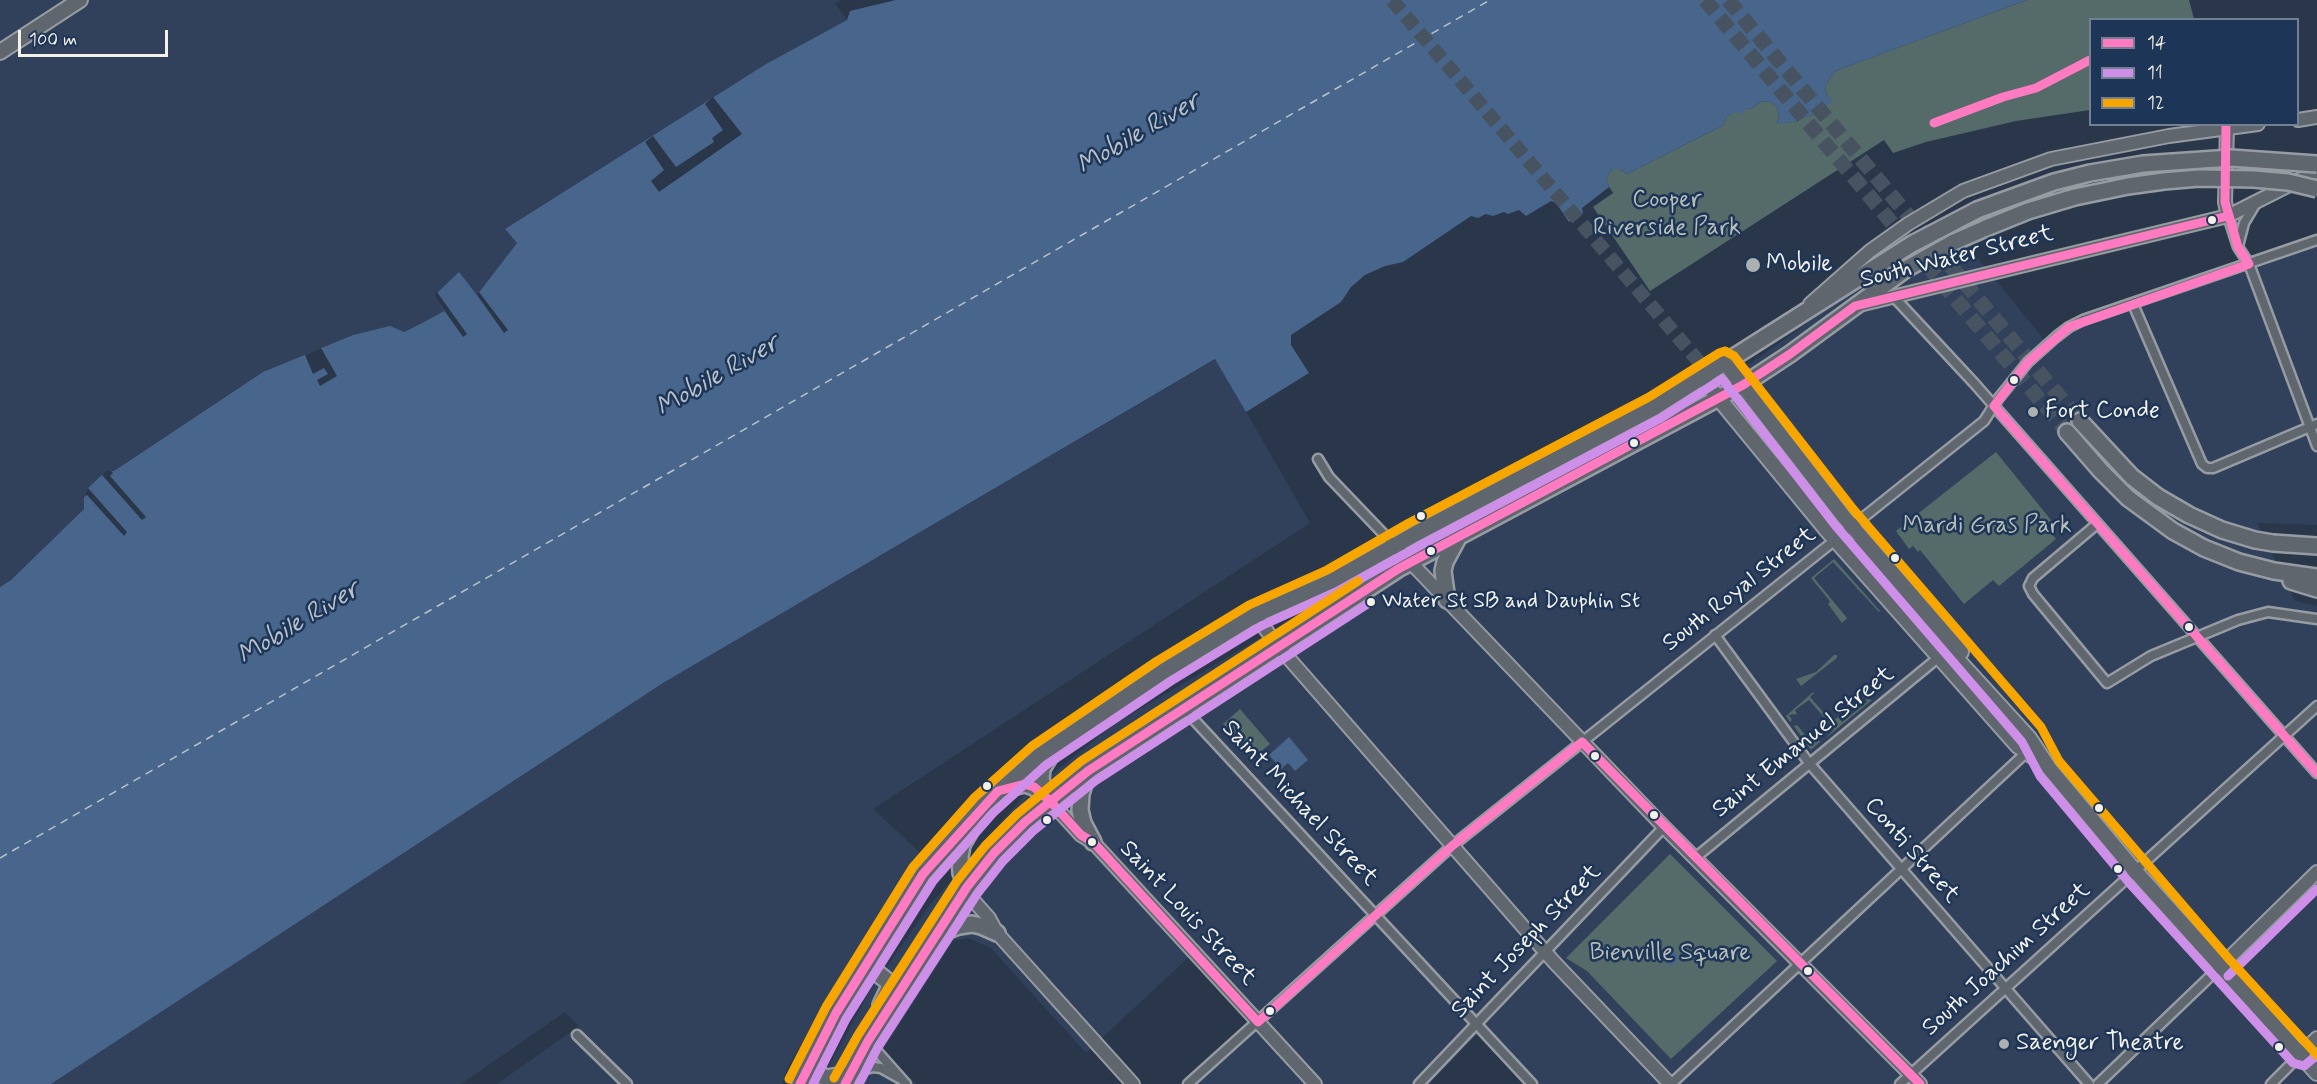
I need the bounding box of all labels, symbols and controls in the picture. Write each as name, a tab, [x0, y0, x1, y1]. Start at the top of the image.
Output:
scale bar	[21, 18, 171, 56]
legend	[2089, 18, 2299, 126]
text: 100 m	[29, 28, 77, 52]
text: 14	[2147, 31, 2166, 55]
text: 11	[2147, 61, 2163, 85]
water label: Mobile River	[1072, 87, 1206, 183]
text: 12	[2147, 91, 2165, 115]
park label: Cooper Riverside Park	[1593, 187, 1741, 243]
unlabelled marker	[2206, 214, 2218, 226]
street label: South Water Street	[1857, 220, 2057, 296]
place label: Mobile	[1766, 251, 1833, 279]
marker: Mobile	[1744, 256, 1762, 274]
water label: Mobile River	[651, 329, 785, 425]
unlabelled marker	[2008, 374, 2020, 386]
place label: Fort Conde	[2045, 398, 2160, 426]
marker: Fort Conde	[2026, 405, 2040, 419]
unlabelled marker	[1628, 437, 1640, 449]
unlabelled marker	[1415, 510, 1427, 522]
park label: Mardi Gras Park	[1902, 513, 2072, 541]
street label: South Royal Street	[1658, 521, 1822, 659]
unlabelled marker	[1425, 545, 1437, 557]
unlabelled marker	[1889, 552, 1901, 564]
water label: Mobile River	[232, 575, 366, 673]
place label: Water St SB and Dauphin St	[1382, 589, 1640, 615]
marker: Water St SB and Dauphin St	[1365, 596, 1377, 608]
unlabelled marker	[2183, 621, 2195, 633]
street label: Saint Emanuel Street	[1707, 661, 1901, 825]
street label: Saint Michael Street	[1215, 715, 1383, 893]
unlabelled marker	[1589, 750, 1601, 762]
unlabelled marker	[981, 780, 993, 792]
street label: Conti Street	[1857, 792, 1965, 910]
unlabelled marker	[2093, 802, 2105, 814]
unlabelled marker	[1648, 809, 1660, 821]
unlabelled marker	[1041, 814, 1053, 826]
unlabelled marker	[1086, 836, 1098, 848]
street label: Saint Louis Street	[1112, 836, 1262, 992]
street label: Saint Joseph Street	[1446, 859, 1608, 1025]
unlabelled marker	[2112, 863, 2124, 875]
street label: South Joachim Street	[1917, 877, 2097, 1043]
park label: Bienville Square	[1589, 940, 1751, 968]
unlabelled marker	[1802, 965, 1814, 977]
unlabelled marker	[1264, 1005, 1276, 1017]
place label: Saenger Theatre	[2016, 1030, 2184, 1058]
marker: Saenger Theatre	[1997, 1037, 2011, 1051]
unlabelled marker	[2273, 1041, 2285, 1053]

